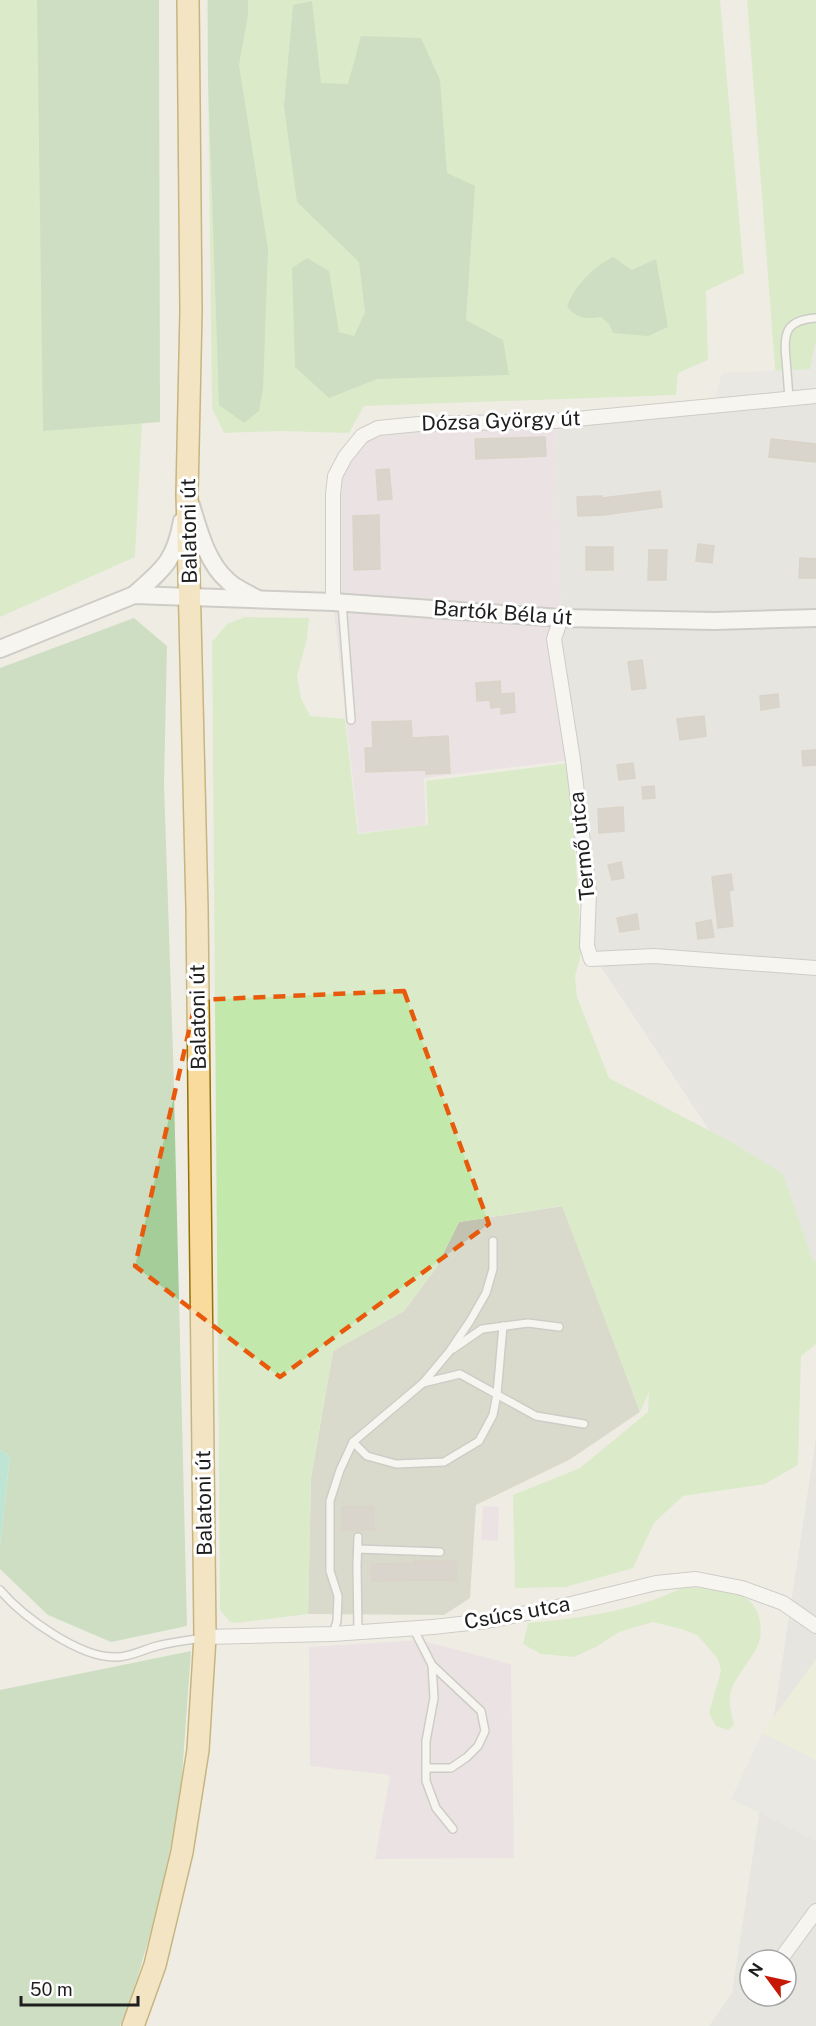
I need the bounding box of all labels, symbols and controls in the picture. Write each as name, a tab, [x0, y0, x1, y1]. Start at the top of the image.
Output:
street label: Dózsa György út	[421, 405, 581, 436]
street label: Balatoni út	[175, 478, 202, 584]
street label: Bartók Béla út	[433, 595, 574, 630]
street label: Termő utca	[563, 790, 600, 902]
street label: Balatoni út	[184, 964, 211, 1070]
street label: Balatoni út	[190, 1450, 217, 1556]
street label: Csúcs utca	[462, 1591, 572, 1634]
north arrow	[738, 1948, 798, 2008]
text: N	[744, 1960, 767, 1981]
scale bar	[21, 1969, 138, 2007]
text: 50 m	[30, 1979, 73, 2000]

